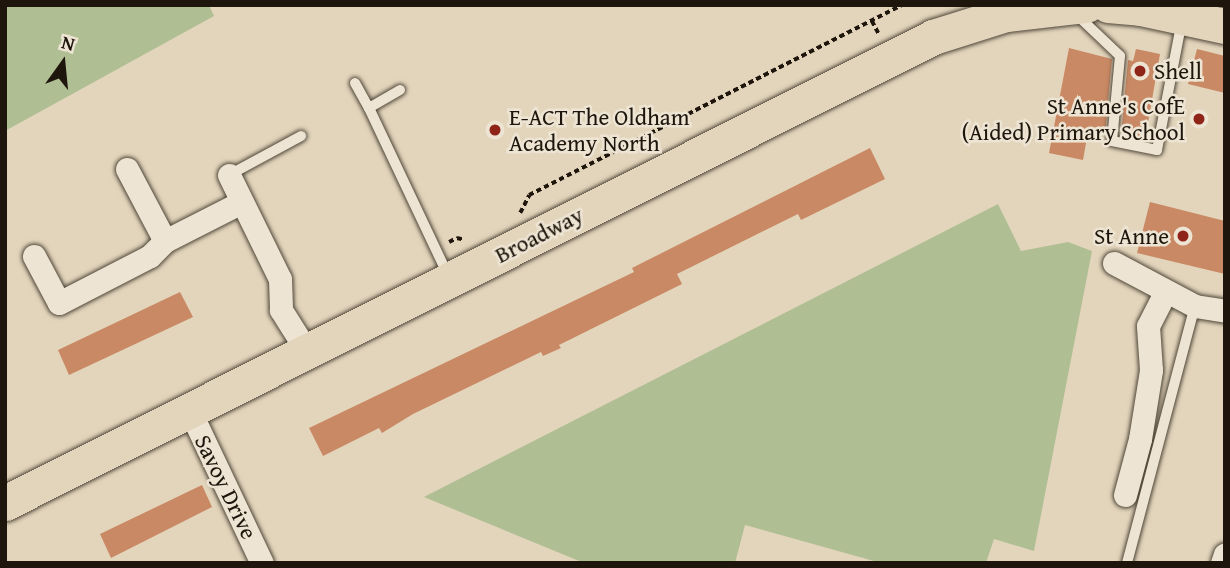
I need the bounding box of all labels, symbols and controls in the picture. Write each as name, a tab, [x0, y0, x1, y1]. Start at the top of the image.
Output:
north arrow	[28, 28, 98, 98]
text: N	[59, 28, 78, 58]
place label: Shell	[1154, 57, 1202, 85]
marker: Shell	[1132, 63, 1148, 79]
place label: St Anne's CofE (Aided) Primary School	[962, 92, 1185, 146]
place label: E-ACT The Oldham Academy North	[509, 103, 690, 157]
marker: St Anne's CofE (Aided) Primary School	[1191, 111, 1207, 127]
marker: E-ACT The Oldham Academy North	[487, 122, 503, 138]
street label: Broadway	[490, 201, 588, 269]
place label: St Anne	[1094, 222, 1169, 250]
marker: St Anne	[1175, 228, 1191, 244]
street label: Savoy Drive	[189, 430, 263, 544]

